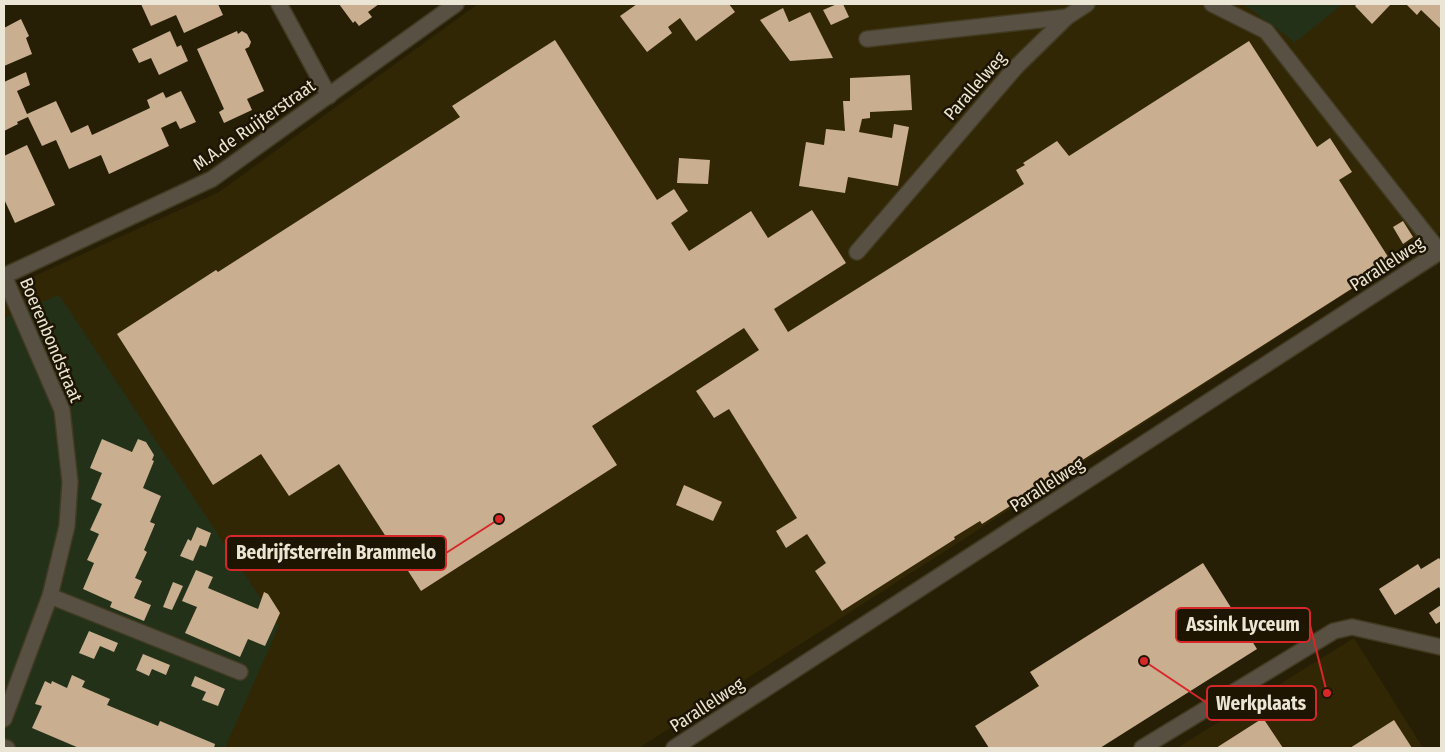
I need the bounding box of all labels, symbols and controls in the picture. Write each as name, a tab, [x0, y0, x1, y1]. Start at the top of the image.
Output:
street label: Parallelweg	[939, 47, 1011, 125]
street label: M.A.de Ruijterstraat	[189, 75, 319, 175]
street label: Parallelweg	[1346, 232, 1429, 296]
street label: Boerenbondstraat	[15, 274, 87, 406]
street label: Parallelweg	[1006, 453, 1089, 517]
callout: Bedrijfsterrein Brammelo	[226, 536, 446, 570]
text: Bedrijfsterrein Brammelo	[236, 541, 436, 564]
callout: Assink Lyceum	[1176, 608, 1310, 642]
text: Assink Lyceum	[1185, 613, 1300, 636]
street label: Parallelweg	[666, 673, 749, 737]
callout: Werkplaats	[1207, 686, 1316, 720]
text: Werkplaats	[1216, 692, 1307, 715]

